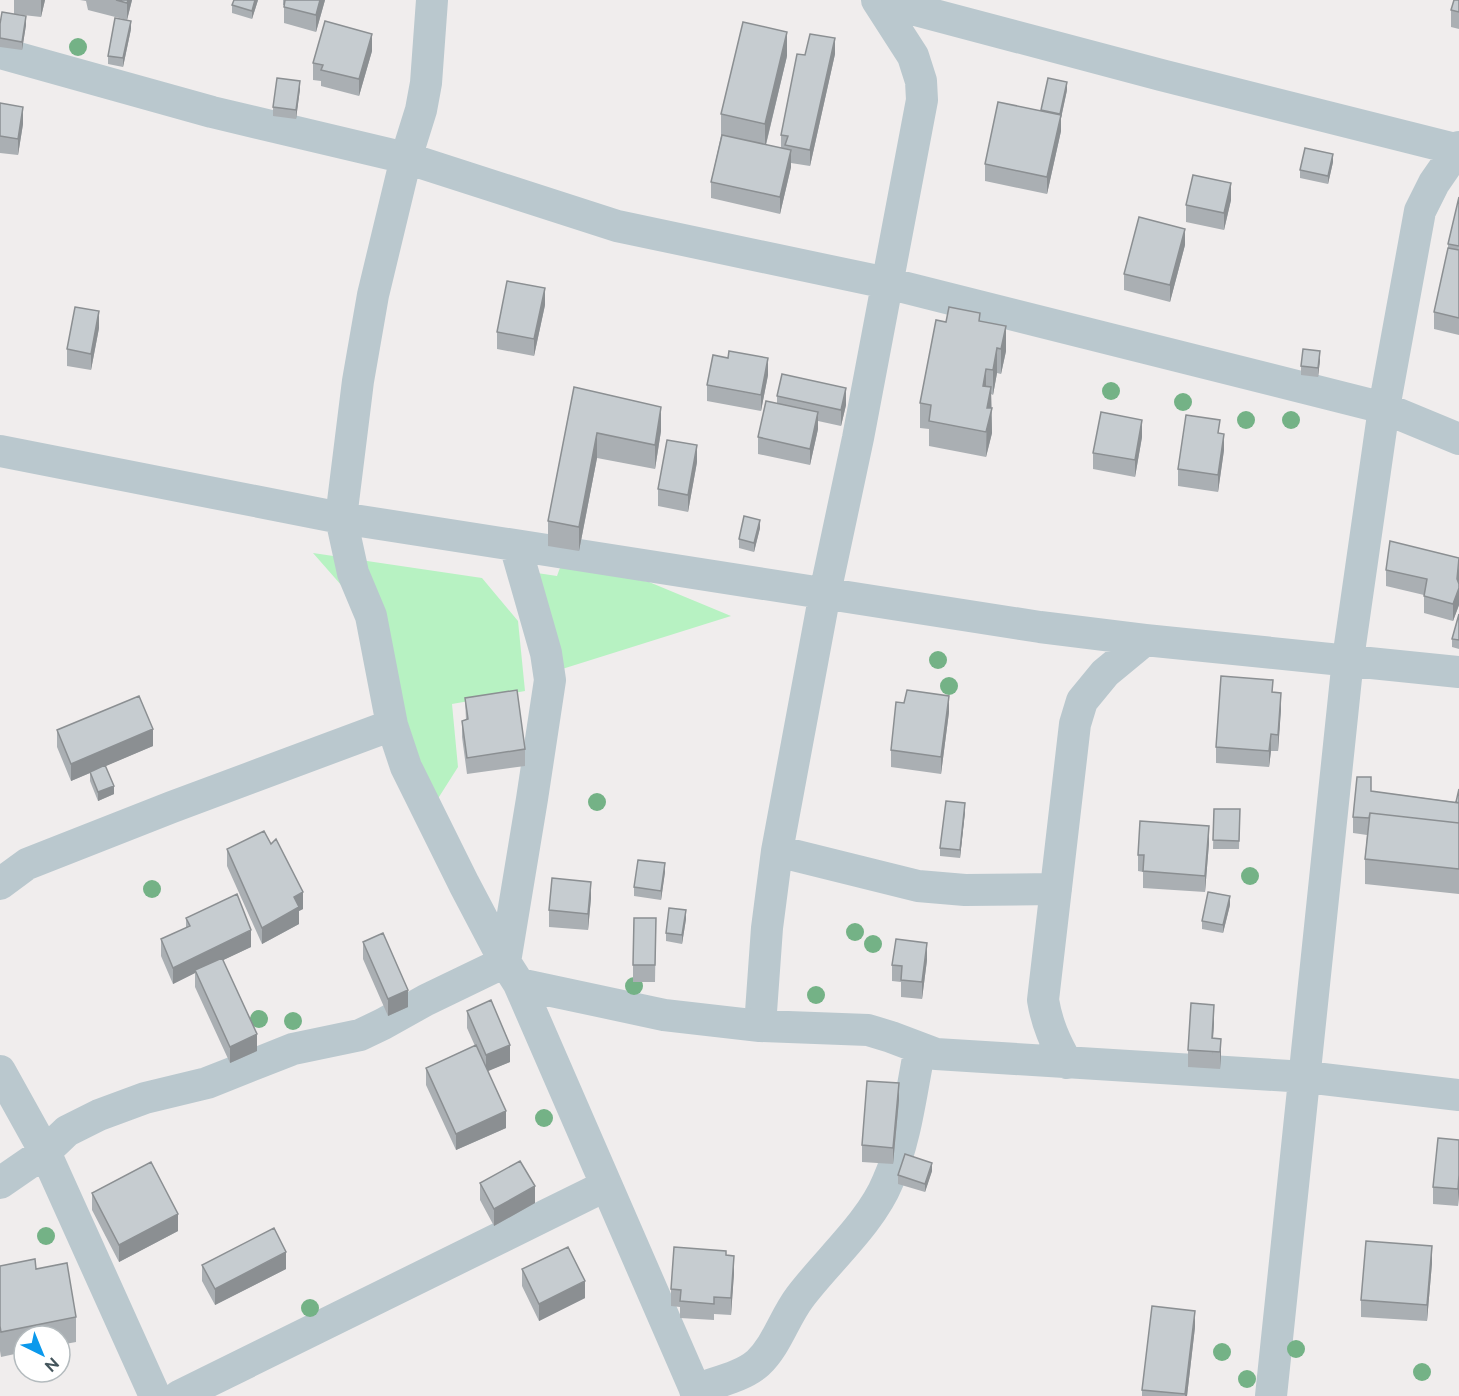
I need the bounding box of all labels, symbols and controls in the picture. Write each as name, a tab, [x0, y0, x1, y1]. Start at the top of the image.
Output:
north arrow	[12, 1324, 72, 1384]
text: N	[41, 1353, 63, 1376]

